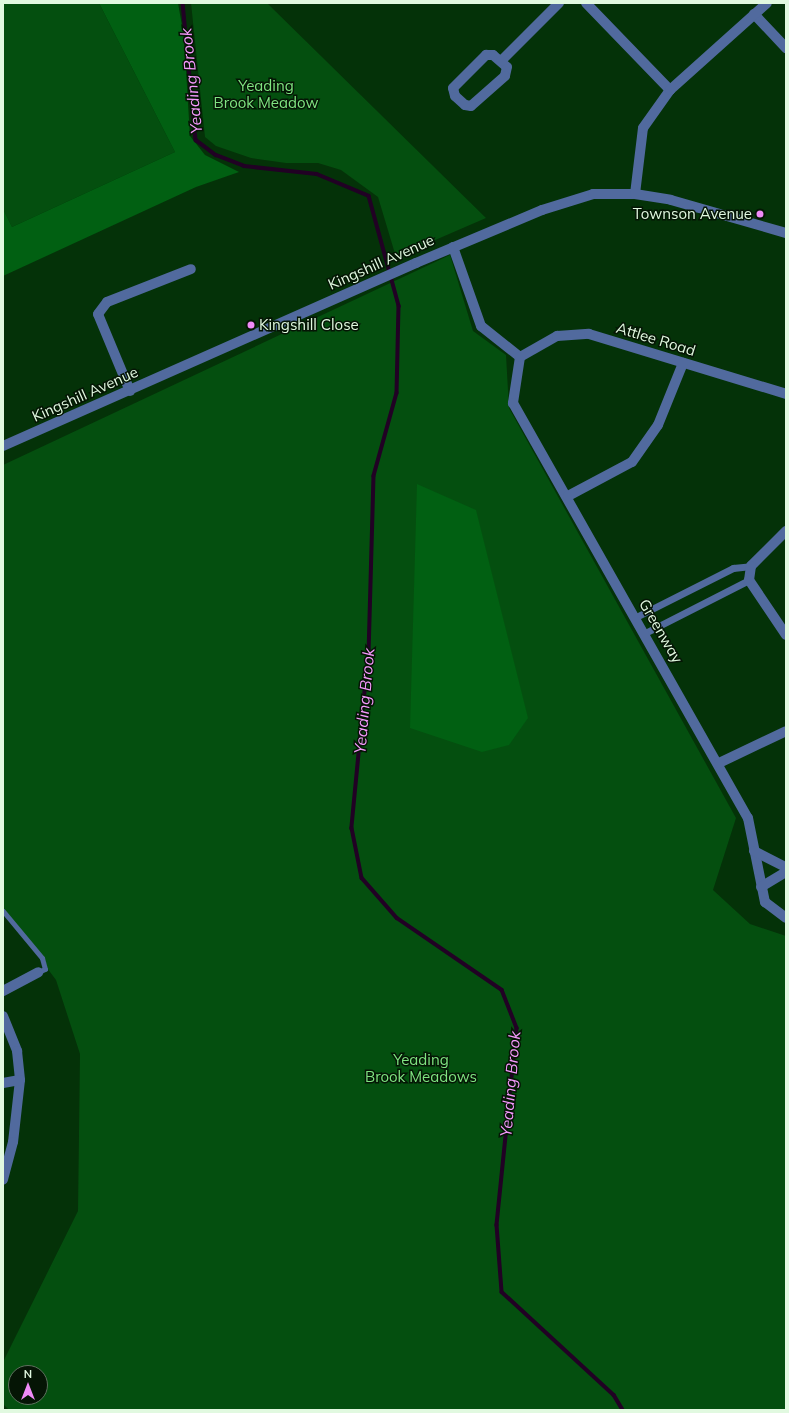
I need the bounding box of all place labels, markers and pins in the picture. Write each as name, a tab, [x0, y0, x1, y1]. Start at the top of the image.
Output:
place label: Townson Avenue	[633, 205, 752, 223]
marker: Townson Avenue	[755, 209, 765, 219]
place label: Kingshill Close	[259, 316, 359, 334]
marker: Kingshill Close	[246, 320, 256, 330]

